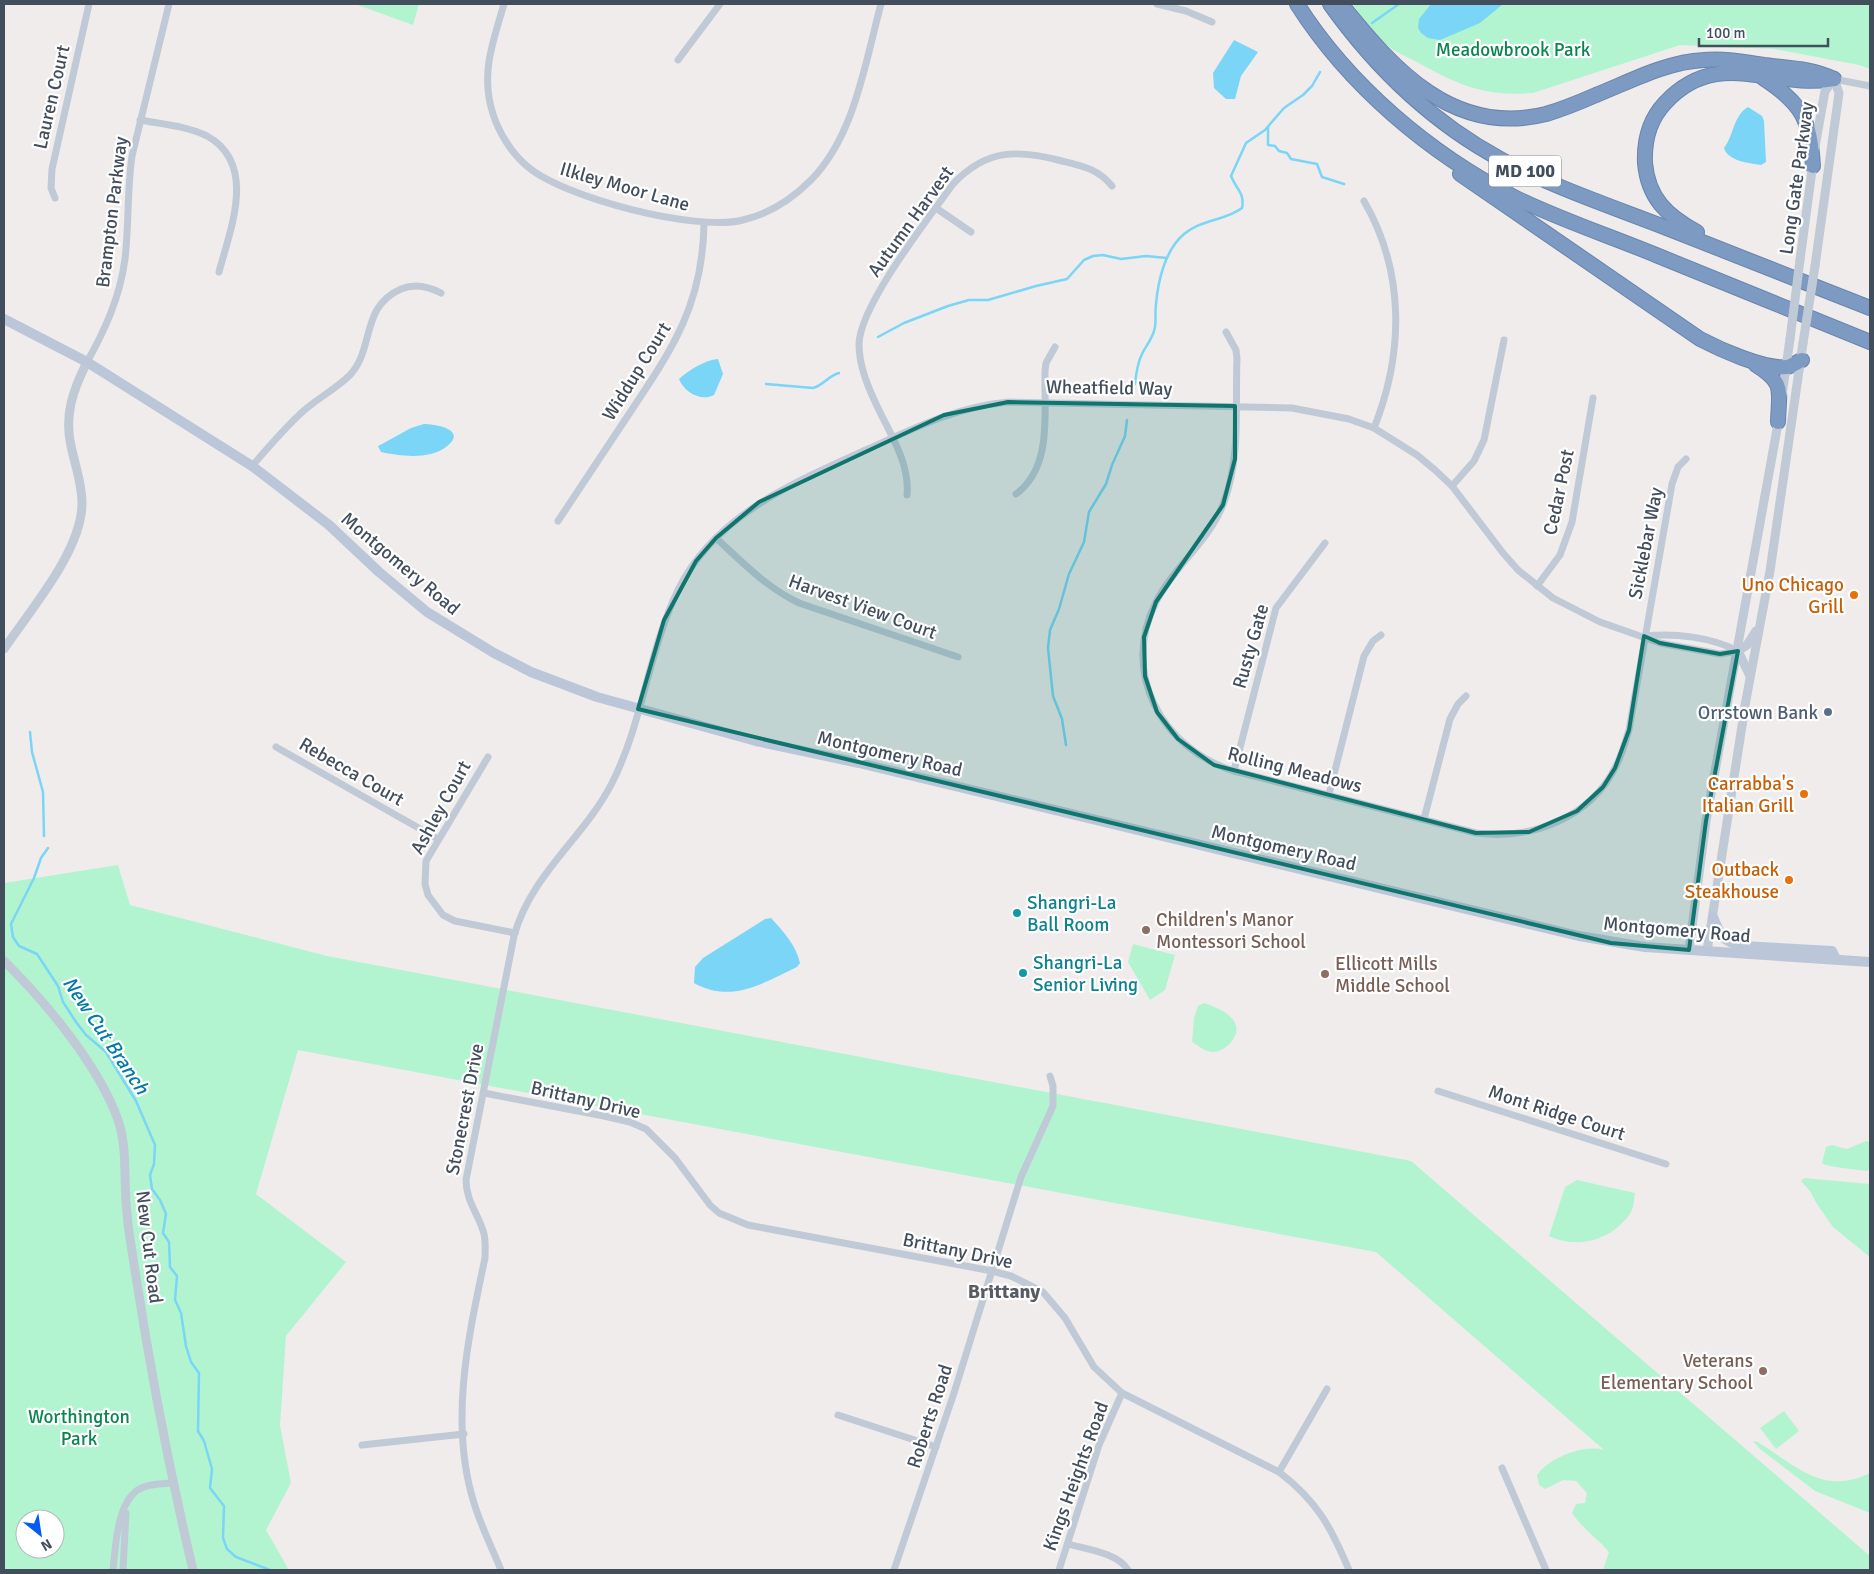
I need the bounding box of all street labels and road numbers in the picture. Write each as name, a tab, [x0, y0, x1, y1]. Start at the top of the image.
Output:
street label: Lauren Court	[28, 43, 76, 152]
street label: Long Gate Parkway	[1774, 100, 1820, 256]
street label: Brampton Parkway	[91, 135, 133, 289]
road number: MD 100	[1489, 156, 1561, 187]
street label: Ilkley Moor Lane	[557, 157, 692, 217]
street label: Autumn Harvest	[862, 161, 959, 282]
street label: Widdup Court	[597, 318, 677, 425]
street label: Wheatfield Way	[1046, 375, 1173, 401]
street label: Cedar Post	[1538, 447, 1580, 537]
street label: Sicklebar Way	[1623, 485, 1669, 601]
street label: Montgomery Road	[336, 507, 465, 620]
street label: Harvest View Court	[785, 569, 940, 645]
street label: Rusty Gate	[1227, 601, 1275, 691]
street label: Montgomery Road	[815, 726, 965, 782]
street label: Rebecca Court	[295, 732, 409, 812]
street label: Rolling Meadows	[1225, 742, 1365, 798]
street label: Ashley Court	[405, 756, 477, 859]
street label: Montgomery Road	[1209, 820, 1359, 876]
street label: Montgomery Road	[1602, 912, 1752, 948]
street label: Stonecrest Drive	[440, 1041, 490, 1177]
street label: Brittany Drive	[528, 1076, 643, 1124]
street label: Mont Ridge Court	[1485, 1080, 1628, 1146]
street label: New Cut Road	[130, 1189, 168, 1305]
street label: Brittany Drive	[900, 1228, 1015, 1274]
street label: Roberts Road	[902, 1361, 958, 1471]
street label: Kings Heights Road	[1038, 1398, 1114, 1554]

